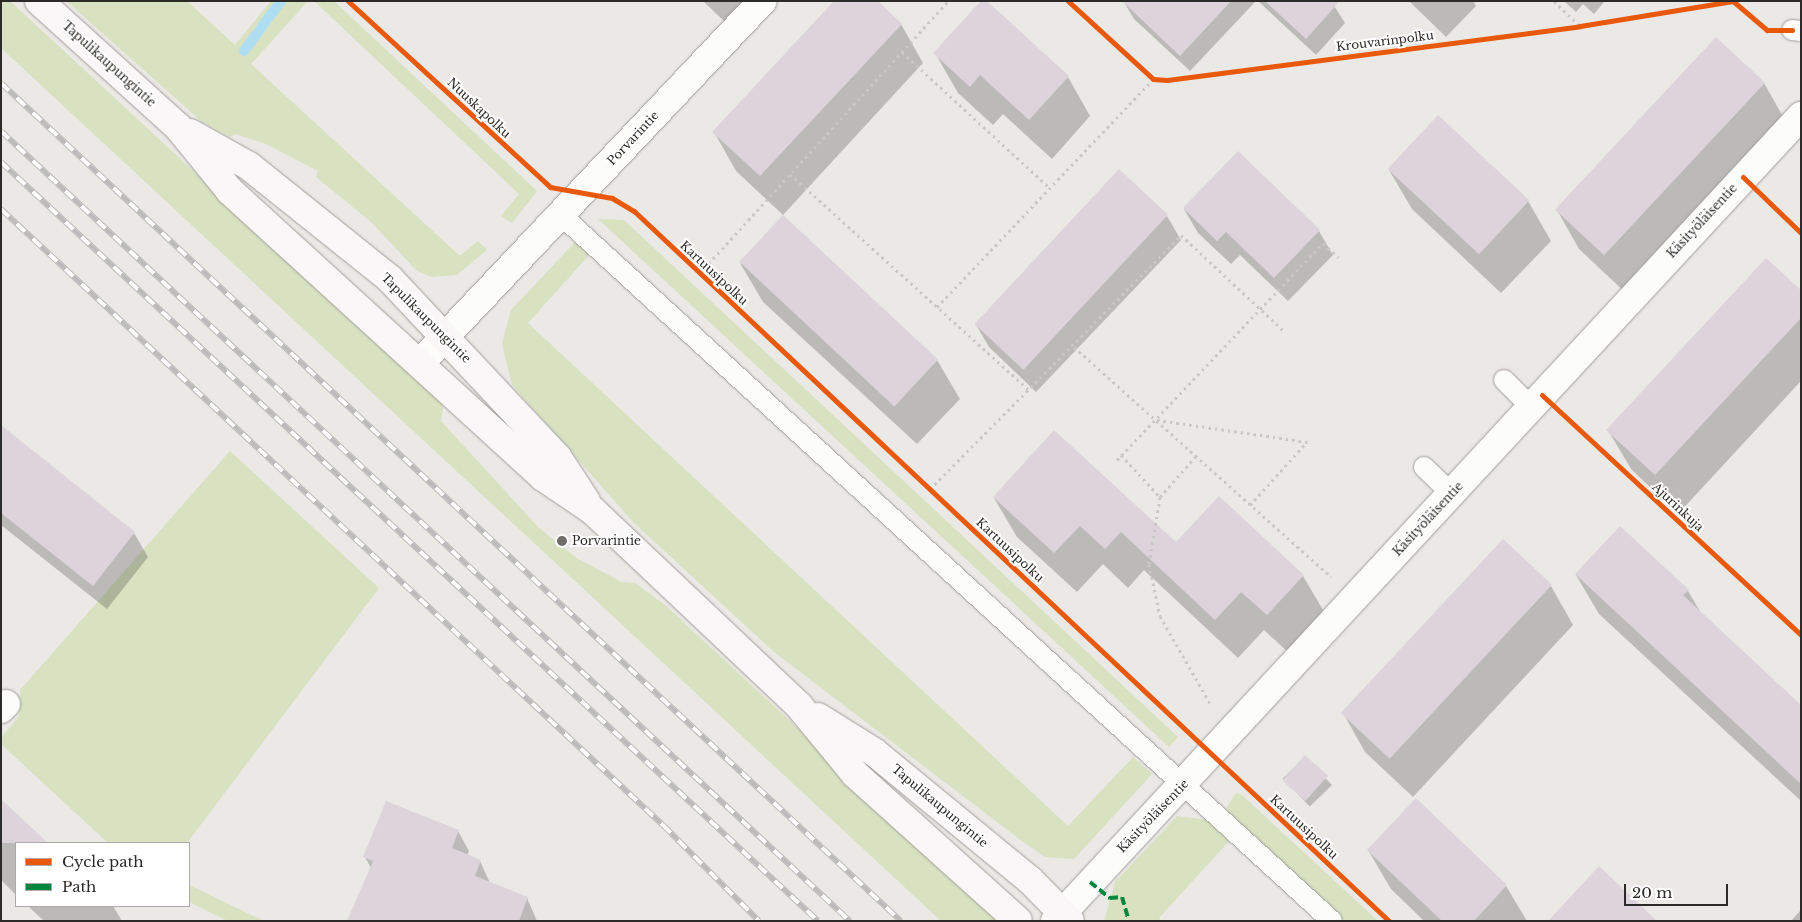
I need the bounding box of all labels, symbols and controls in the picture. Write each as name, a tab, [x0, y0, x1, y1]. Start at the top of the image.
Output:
street label: Tapulikaupungintie	[59, 18, 159, 110]
street label: Krouvarinpolku	[1335, 28, 1435, 54]
street label: Nuuskapolku	[444, 75, 514, 141]
street label: Porvarintie	[604, 108, 662, 168]
street label: Käsityöläisentie	[1664, 181, 1740, 261]
street label: Kartuusipolku	[677, 238, 751, 308]
street label: Tapulikaupungintie	[378, 270, 474, 366]
street label: Käsityöläisentie	[1390, 479, 1466, 559]
street label: Ajurinkuja	[1649, 480, 1707, 534]
street label: Kartuusipolku	[973, 515, 1047, 585]
place label: Porvarintie	[572, 534, 641, 548]
marker: Porvarintie	[556, 535, 568, 547]
street label: Tapulikaupungintie	[889, 762, 991, 850]
street label: Käsityöläisentie	[1114, 776, 1192, 856]
street label: Kartuusipolku	[1267, 792, 1341, 862]
legend	[15, 842, 190, 907]
text: Cycle path	[62, 852, 144, 871]
scale bar	[1627, 874, 1731, 906]
text: Path	[62, 877, 96, 896]
text: 20 m	[1632, 883, 1672, 902]

